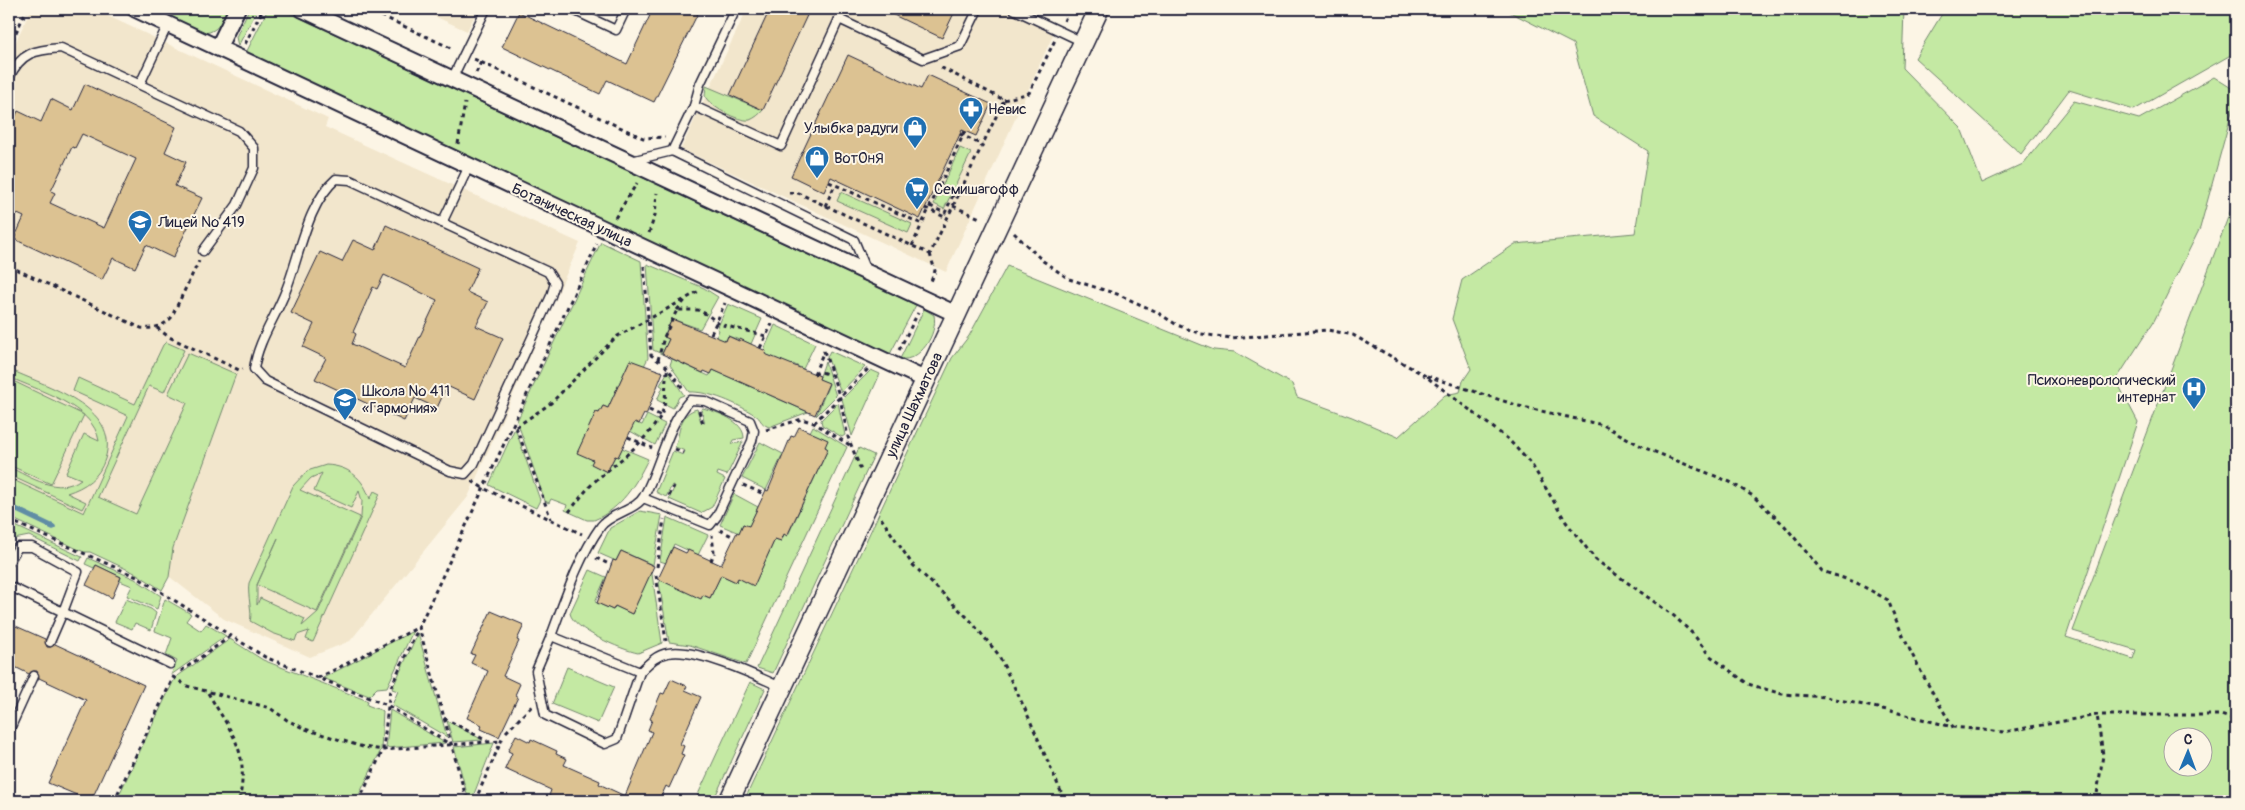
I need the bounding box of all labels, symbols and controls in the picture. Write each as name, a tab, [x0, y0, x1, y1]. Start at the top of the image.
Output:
pharmacy icon: Невис	[958, 96, 984, 130]
place label: Невис	[988, 100, 1027, 119]
shop icon: Улыбка радуги	[902, 115, 928, 149]
place label: Улыбка радуги	[804, 119, 898, 138]
shop icon: ВотОнЯ	[804, 145, 830, 179]
place label: ВотОнЯ	[834, 149, 884, 168]
supermarket icon: Семишагофф	[904, 176, 930, 210]
street label: Ботаническая улица	[509, 179, 635, 252]
place label: Семишагофф	[934, 180, 1019, 199]
school or university icon: Лицей № 419	[127, 209, 153, 243]
place label: Лицей № 419	[157, 213, 245, 232]
street label: улица Шахматова	[881, 349, 947, 462]
place label: Психоневрологический интернат	[2028, 371, 2176, 407]
hospital icon: Психоневрологический интернат	[2181, 376, 2207, 410]
place label: Школа № 411 «Гармония»	[362, 382, 450, 418]
school or university icon: Школа № 411 «Гармония»	[332, 387, 358, 421]
north arrow	[2162, 728, 2212, 778]
text: С	[2184, 731, 2193, 748]

